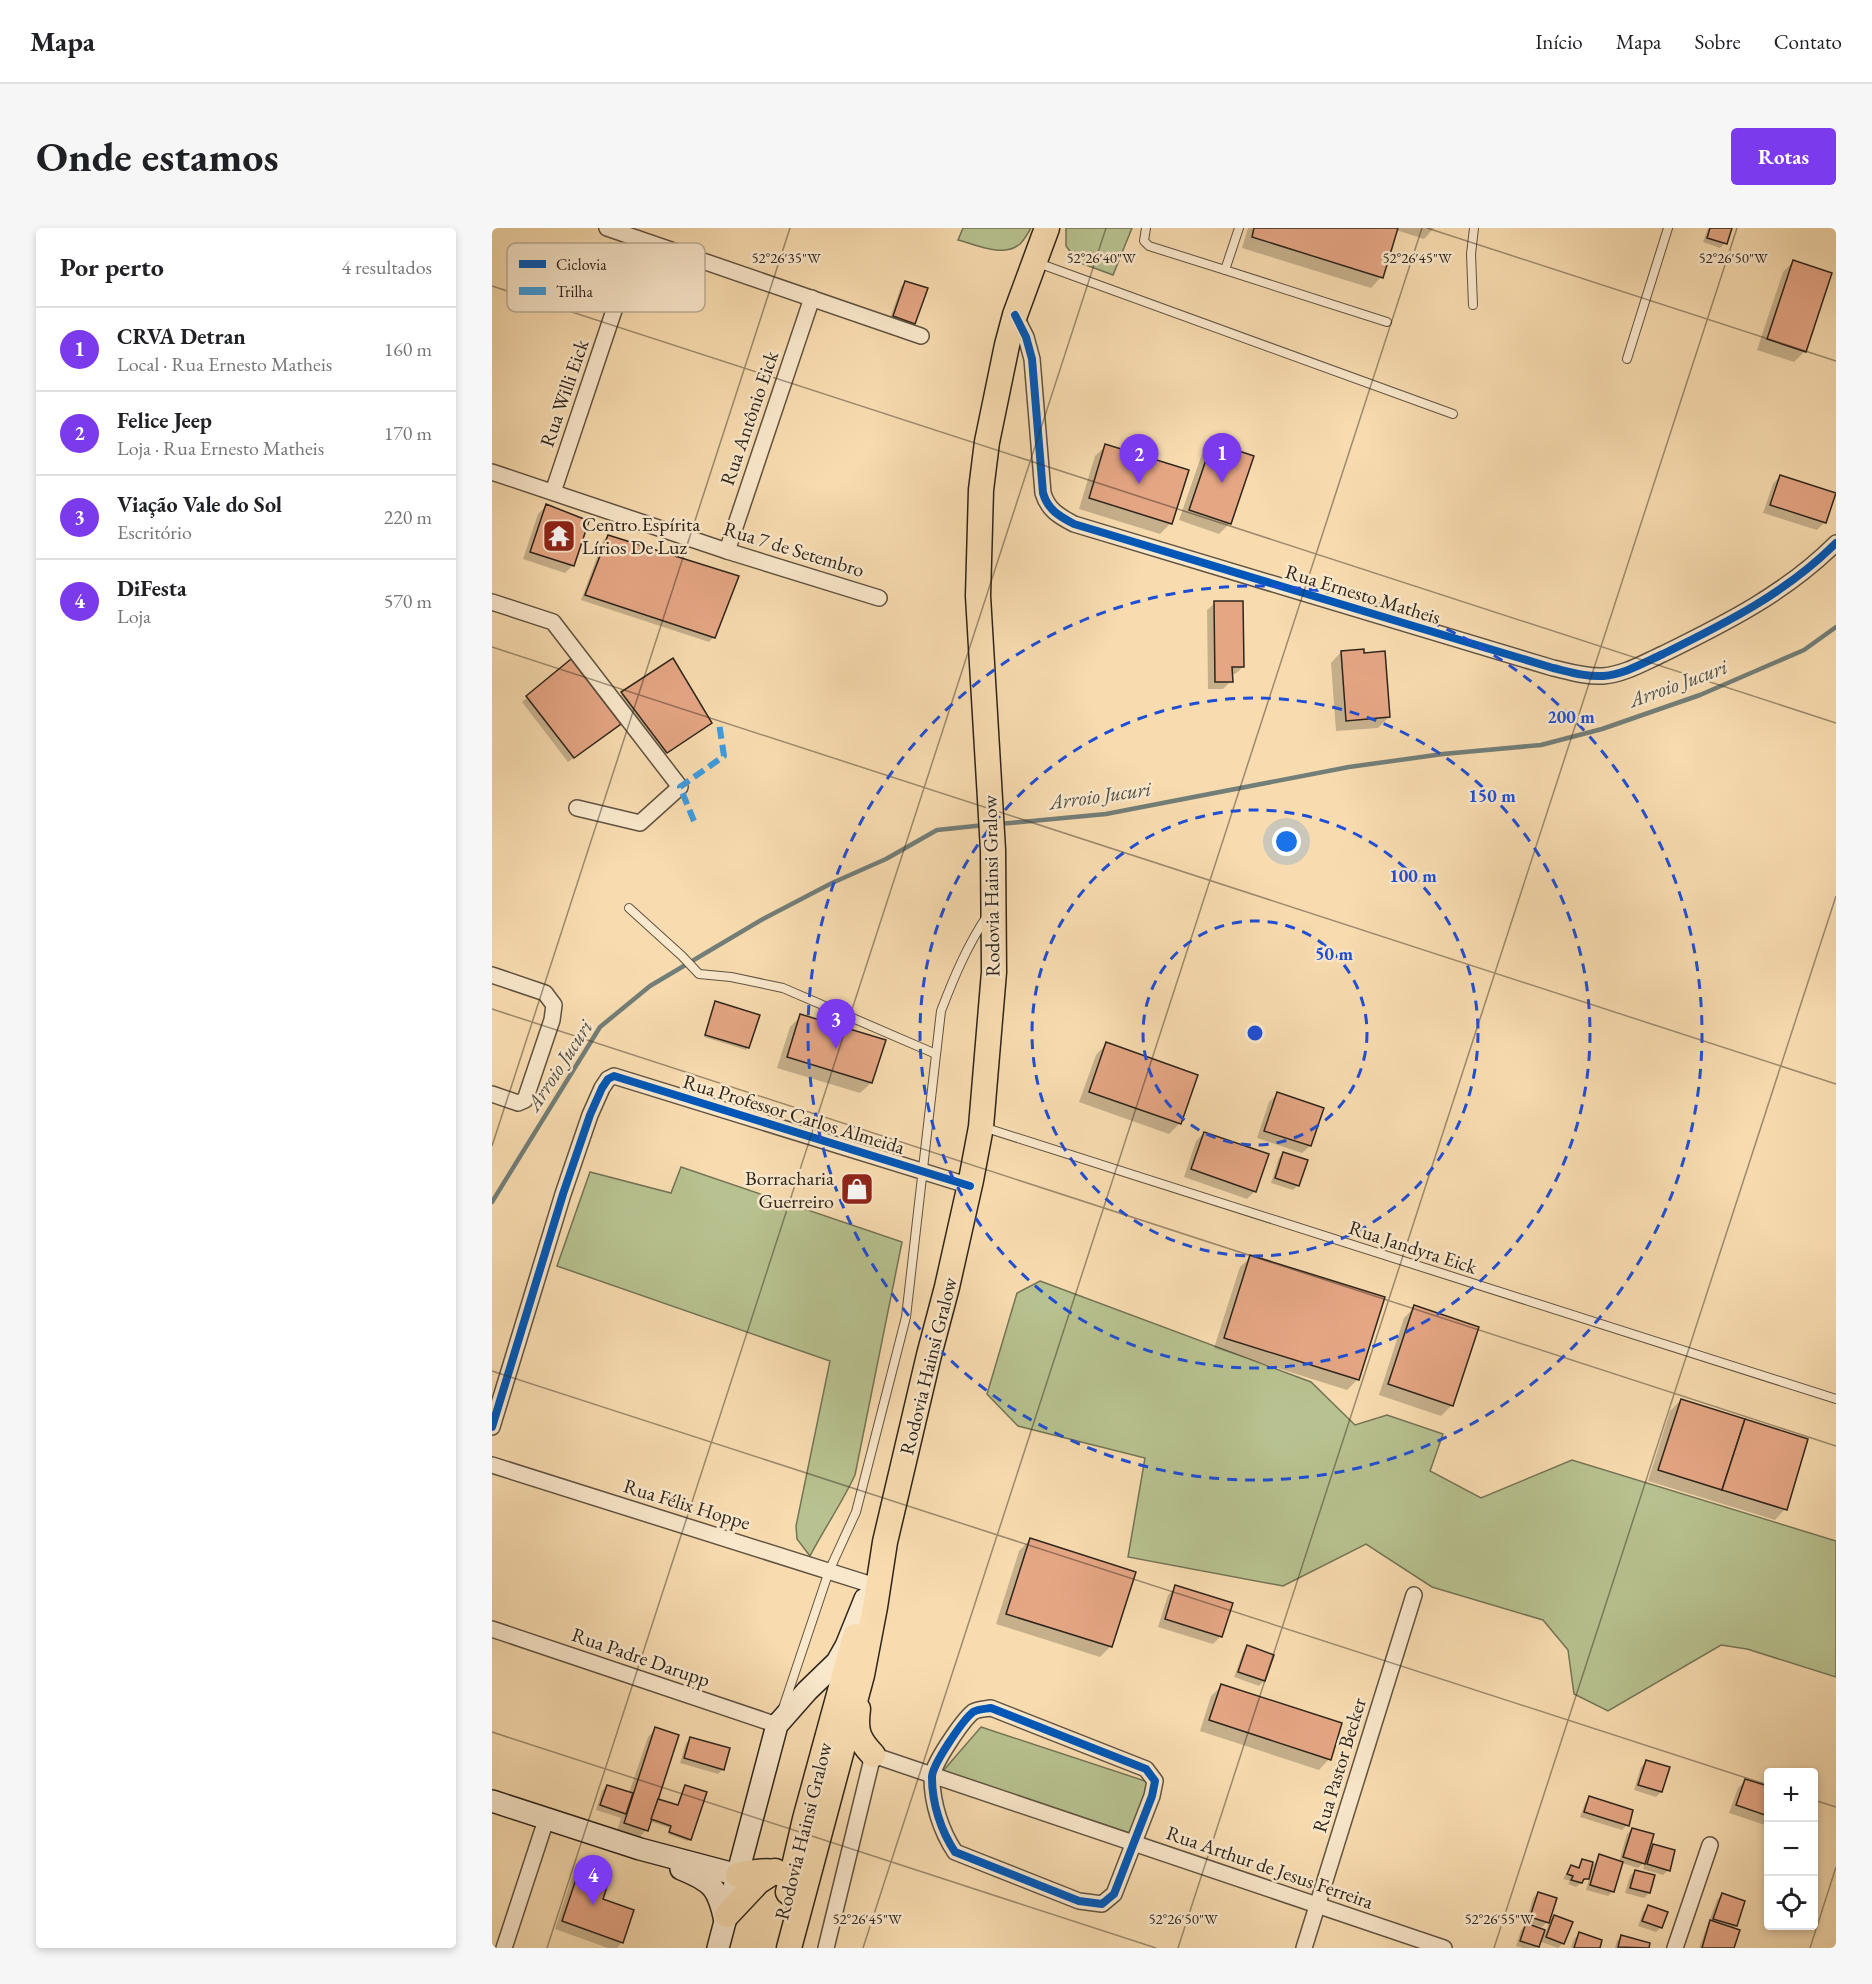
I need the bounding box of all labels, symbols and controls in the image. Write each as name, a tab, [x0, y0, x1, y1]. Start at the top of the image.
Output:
text: Mapa	[30, 23, 95, 59]
text: Início	[1535, 28, 1583, 55]
text: Mapa	[1616, 28, 1661, 55]
text: Sobre	[1694, 28, 1741, 55]
text: Contato	[1774, 28, 1842, 55]
button: Rotas	[1731, 128, 1836, 185]
text: Onde estamos	[36, 129, 279, 184]
legend	[507, 243, 705, 312]
text: 52°26'35"W	[751, 248, 821, 267]
text: 52°26'40"W	[1066, 248, 1136, 267]
text: 52°26'45"W	[1382, 248, 1452, 267]
text: 52°26'50"W	[1698, 248, 1768, 267]
text: Por perto	[60, 250, 164, 284]
text: 4 resultados	[341, 254, 432, 280]
text: Ciclovia	[556, 254, 607, 275]
text: Trilha	[556, 281, 593, 302]
text: CRVA Detran	[117, 322, 246, 351]
street label: Rua Willi Eick	[534, 335, 595, 450]
text: 1	[74, 336, 85, 362]
text: 160 m	[384, 336, 432, 362]
street label: Rua Antônio Eick	[714, 347, 784, 489]
text: Local · Rua Ernesto Matheis	[117, 351, 332, 377]
text: Felice Jeep	[117, 406, 212, 435]
text: 2	[74, 420, 85, 446]
text: 170 m	[384, 420, 432, 446]
pin: 2	[1120, 434, 1158, 484]
pin: 1	[1202, 434, 1242, 483]
text: Loja · Rua Ernesto Matheis	[117, 435, 324, 461]
text: Viação Vale do Sol	[117, 490, 282, 519]
text: 3	[74, 504, 85, 530]
text: 220 m	[384, 504, 432, 530]
place label: Centro Espírita Lírios De Luz	[582, 511, 700, 560]
street label: Rua 7 de Setembro	[720, 515, 868, 583]
temple icon: Centro Espírita Lírios De Luz	[541, 518, 577, 554]
text: Escritório	[117, 519, 192, 545]
street label: Rua Ernesto Matheis	[1282, 558, 1444, 630]
text: DiFesta	[117, 574, 187, 603]
text: 4	[74, 588, 85, 614]
text: 570 m	[384, 588, 432, 614]
text: Loja	[117, 603, 151, 629]
water label: Arroio Jucuri	[1623, 652, 1732, 714]
text: 200 m	[1547, 705, 1595, 728]
water label: Arroio Jucuri	[1045, 774, 1154, 816]
text: 150 m	[1468, 784, 1516, 807]
street label: Rodovia Hainsi Gralow	[976, 795, 1006, 977]
your location	[1272, 827, 1301, 856]
text: 100 m	[1389, 864, 1437, 887]
text: 50 m	[1315, 942, 1353, 965]
pin: 3	[816, 1000, 856, 1049]
water label: Arroio Jucuri	[519, 1014, 599, 1117]
centre of rings	[1245, 1023, 1265, 1043]
street label: Rua Professor Carlos Almeida	[680, 1068, 908, 1160]
place label: Borracharia Guerreiro	[745, 1165, 834, 1214]
shop icon: Borracharia Guerreiro	[839, 1171, 875, 1207]
street label: Rua Jandyra Eick	[1346, 1214, 1481, 1280]
street label: Rodovia Hainsi Gralow	[893, 1274, 963, 1457]
street label: Rua Félix Hoppe	[620, 1472, 754, 1536]
street label: Rua Padre Darupp	[568, 1621, 714, 1693]
street label: Rua Pastor Becker	[1306, 1694, 1372, 1835]
street label: Rodovia Hainsi Gralow	[768, 1739, 838, 1922]
map controls	[1764, 1768, 1818, 1930]
button: +	[1764, 1768, 1818, 1822]
street label: Rua Arthur de Jesus Ferreira	[1163, 1819, 1377, 1915]
button: −	[1764, 1822, 1818, 1876]
pin: 4	[574, 1856, 612, 1905]
button: locate	[1764, 1876, 1818, 1930]
text: 52°26'45"W	[832, 1909, 902, 1928]
text: 52°26'50"W	[1148, 1909, 1218, 1928]
text: 52°26'55"W	[1464, 1909, 1534, 1928]

